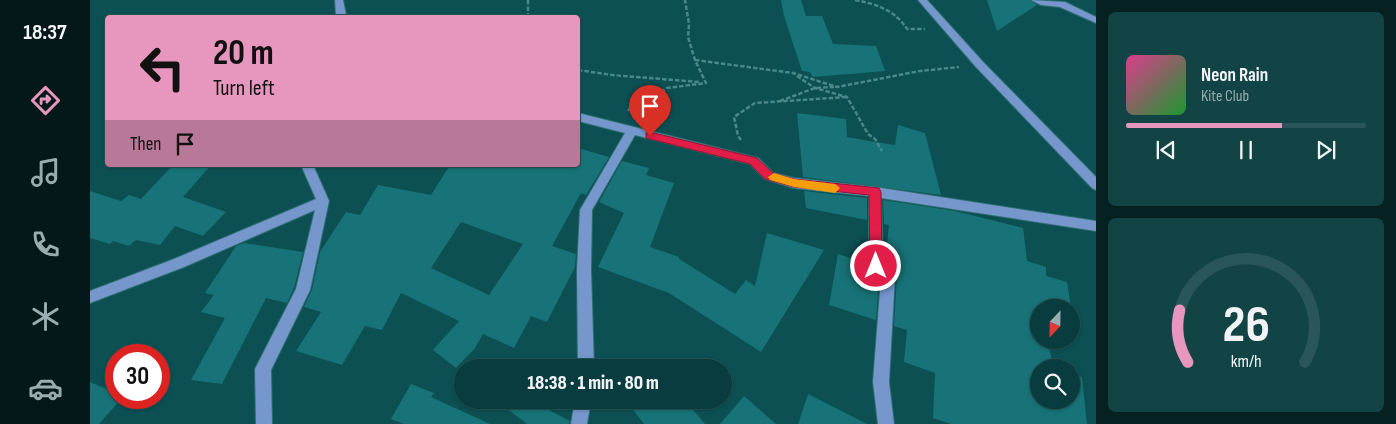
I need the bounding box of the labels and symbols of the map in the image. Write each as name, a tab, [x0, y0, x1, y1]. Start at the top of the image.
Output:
pin	[629, 85, 671, 136]
position arrow	[849, 239, 901, 291]
north arrow	[1030, 299, 1080, 349]
speed limit sign: 30	[105, 344, 170, 409]

